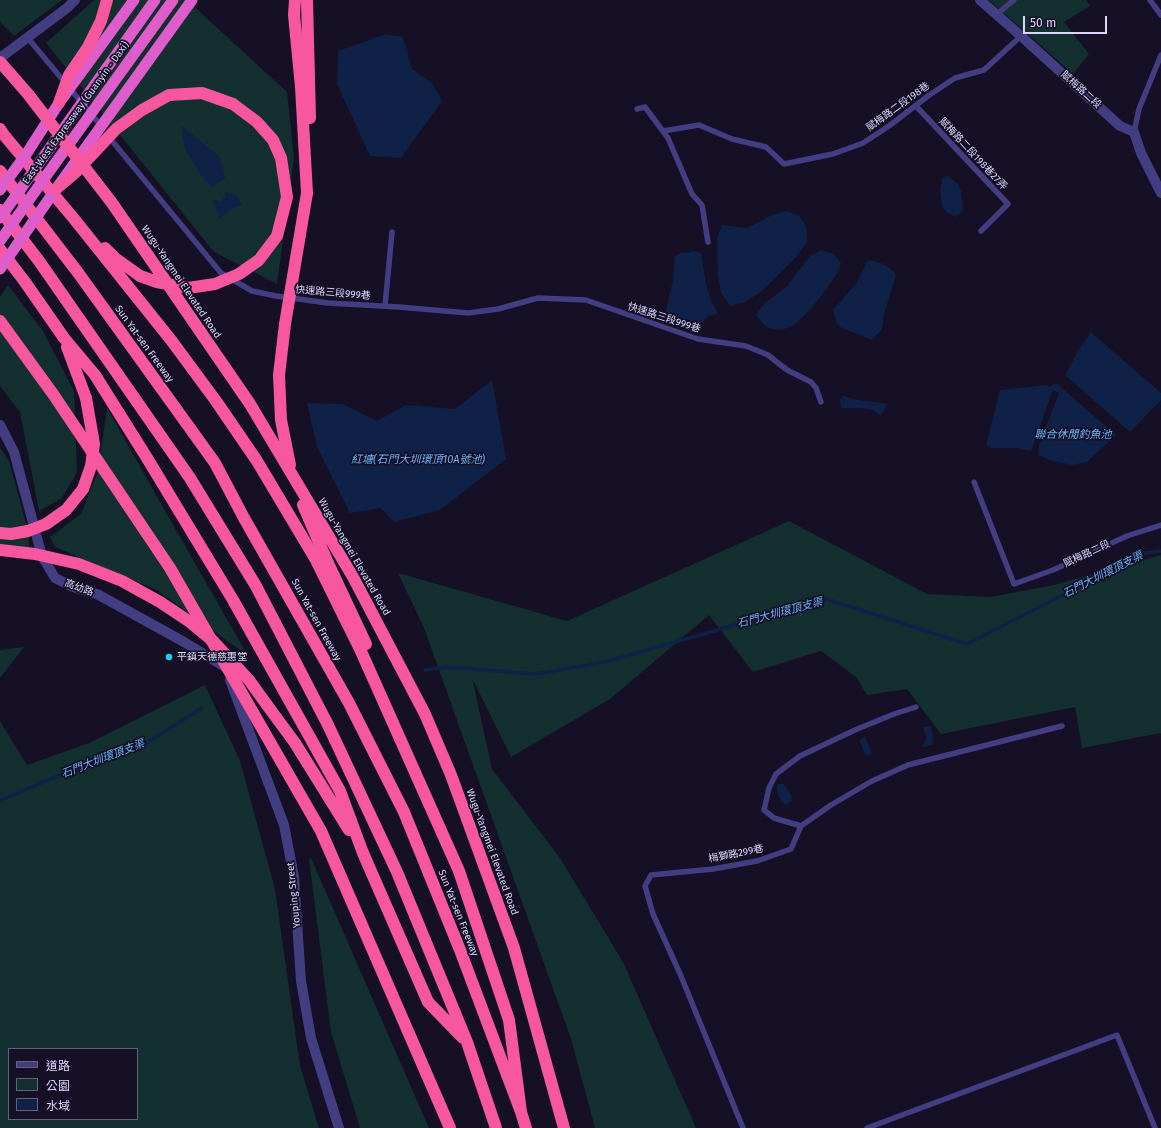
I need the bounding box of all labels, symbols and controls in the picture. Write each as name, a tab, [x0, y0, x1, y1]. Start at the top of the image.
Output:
scale bar	[1025, 8, 1109, 34]
text: 50 m	[1030, 16, 1056, 30]
street label: East-West Expressway (Guanyin - Daxi)	[20, 39, 132, 187]
street label: 賦梅路二段	[1058, 69, 1104, 111]
street label: 賦梅路二段198巷	[864, 80, 932, 134]
street label: 賦梅路二段198巷27弄	[936, 115, 1010, 193]
street label: Wugu-Yangmei Elevated Road	[139, 223, 223, 341]
street label: 快速路三段999巷	[295, 284, 371, 302]
street label: 快速路三段999巷	[626, 301, 702, 335]
street label: Sun Yat-sen Freeway	[112, 303, 176, 385]
water label: 聯合休閒釣魚池	[1035, 428, 1111, 442]
water label: 紅塘(石門大圳環頂10A號池)	[351, 453, 485, 467]
street label: Wugu-Yangmei Elevated Road	[315, 496, 393, 618]
street label: 賦梅路二段	[1062, 538, 1112, 570]
water label: 石門大圳環頂支渠	[1061, 549, 1145, 601]
street label: 高幼路	[63, 577, 95, 599]
street label: Sun Yat-sen Freeway	[288, 577, 344, 663]
water label: 石門大圳環頂支渠	[736, 595, 824, 631]
place label: 平鎮天德慈惠堂	[177, 651, 247, 663]
marker: 平鎮天德慈惠堂	[164, 652, 174, 662]
water label: 石門大圳環頂支渠	[60, 737, 146, 781]
street label: Wugu-Yangmei Elevated Road	[464, 787, 520, 917]
street label: 梅獅路299巷	[708, 843, 764, 865]
street label: Youping Street	[285, 861, 303, 929]
street label: Sun Yat-sen Freeway	[435, 868, 481, 958]
legend	[8, 1048, 138, 1120]
text: 道路	[46, 1059, 70, 1073]
text: 公園	[46, 1079, 70, 1093]
text: 水域	[46, 1099, 70, 1113]

